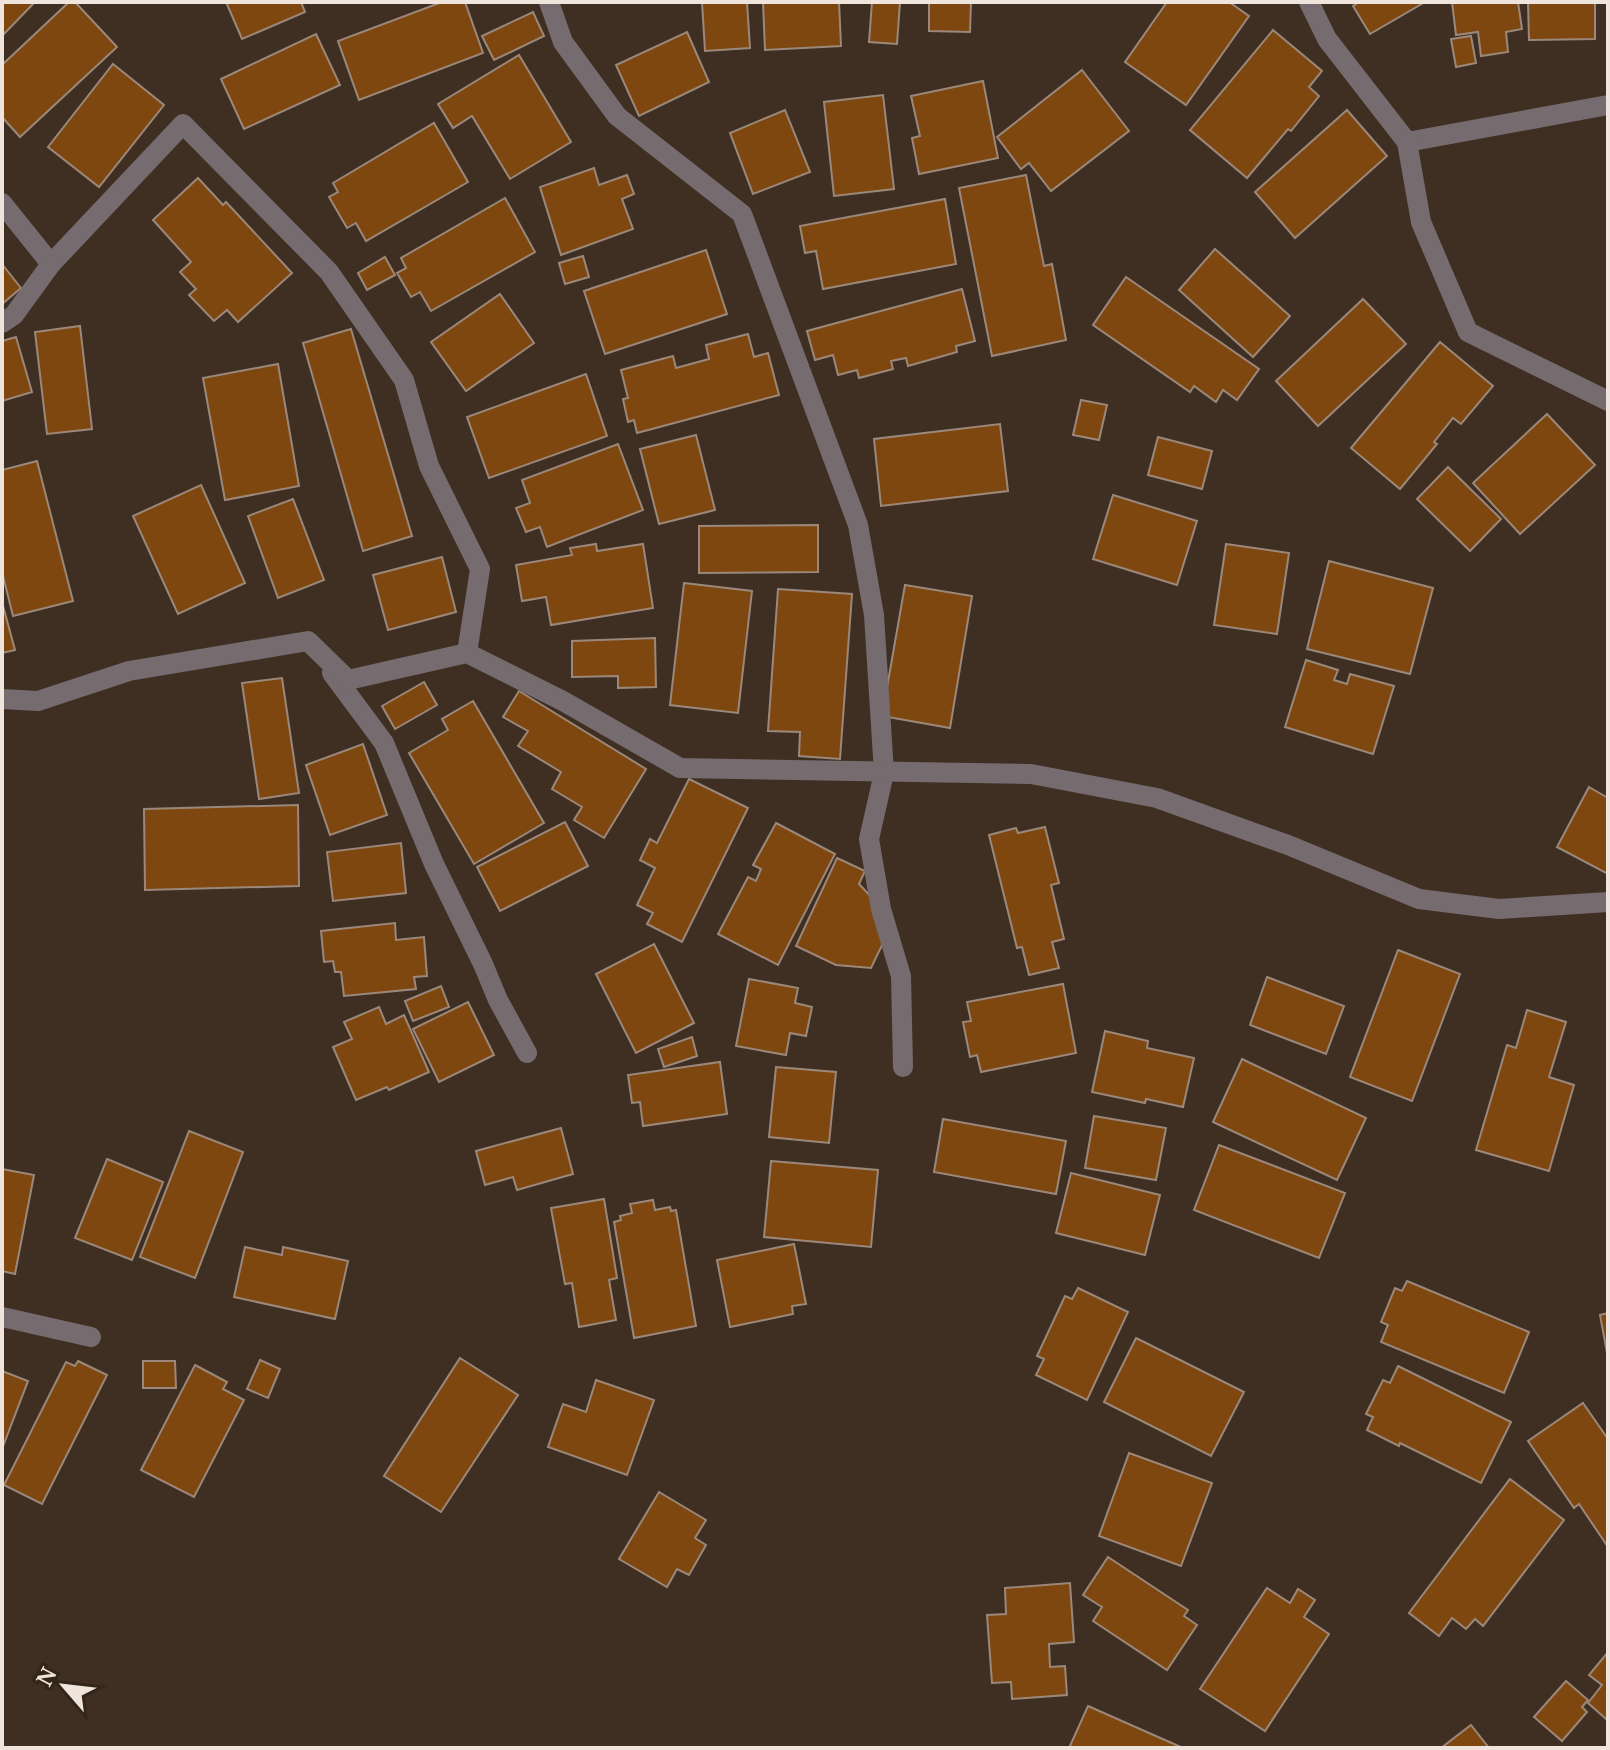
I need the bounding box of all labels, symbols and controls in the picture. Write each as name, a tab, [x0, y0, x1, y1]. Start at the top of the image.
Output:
north arrow	[24, 1646, 104, 1726]
text: N	[28, 1661, 63, 1691]

